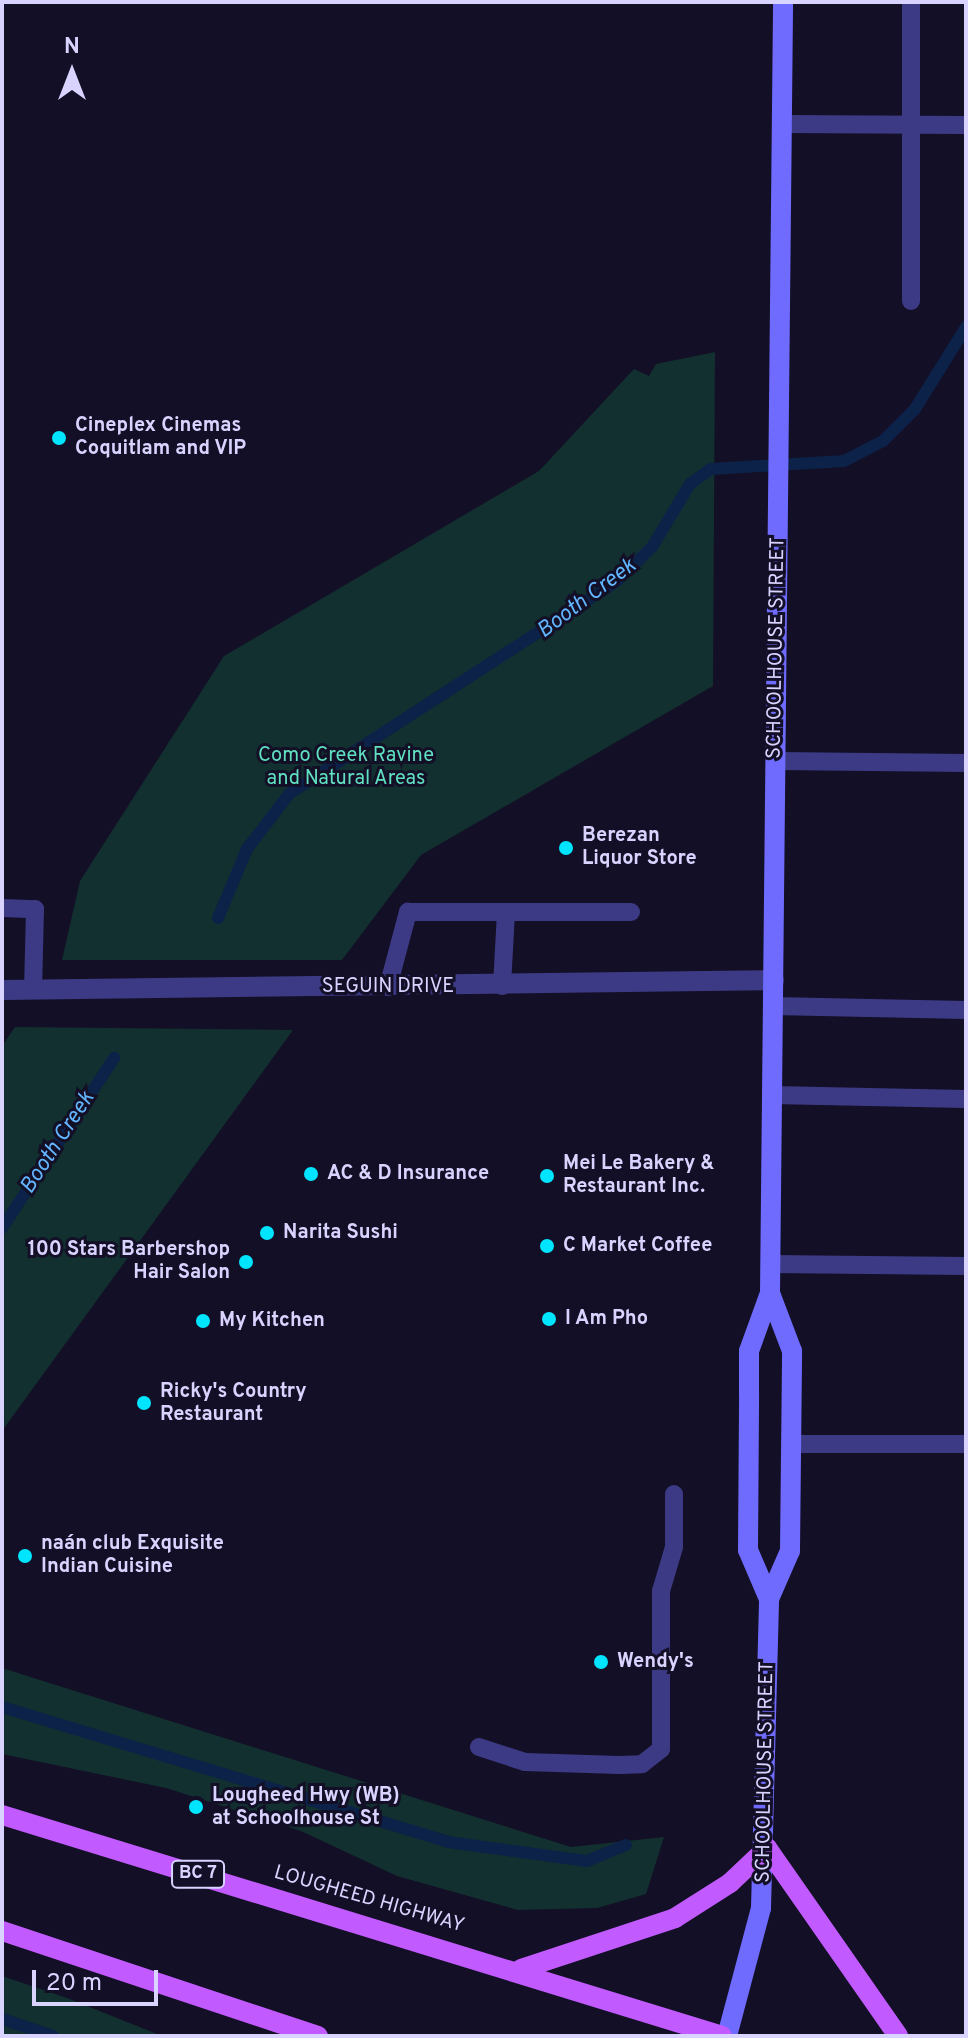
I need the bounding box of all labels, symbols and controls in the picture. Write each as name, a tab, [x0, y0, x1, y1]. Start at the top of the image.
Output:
north arrow	[32, 32, 112, 112]
text: N	[64, 34, 80, 61]
place label: Cineplex Cinemas Coquitlam and VIP	[75, 414, 247, 461]
marker: Cineplex Cinemas Coquitlam and VIP	[50, 429, 68, 447]
street label: SCHOOLHOUSE STREET	[763, 537, 791, 759]
water label: Booth Creek	[532, 553, 642, 645]
park label: Como Creek Ravine and Natural Areas	[258, 744, 434, 791]
place label: Berezan Liquor Store	[582, 824, 697, 871]
marker: Berezan Liquor Store	[557, 839, 575, 857]
street label: SEGUIN DRIVE	[322, 975, 454, 999]
water label: Booth Creek	[15, 1087, 101, 1199]
place label: Mei Le Bakery & Restaurant Inc.	[563, 1152, 715, 1199]
place label: AC & D Insurance	[327, 1162, 489, 1186]
marker: AC & D Insurance	[302, 1165, 320, 1183]
marker: Mei Le Bakery & Restaurant Inc.	[538, 1167, 556, 1185]
place label: Narita Sushi	[283, 1221, 398, 1245]
marker: Narita Sushi	[258, 1224, 276, 1242]
place label: C Market Coffee	[563, 1234, 712, 1258]
marker: C Market Coffee	[538, 1237, 556, 1255]
place label: 100 Stars Barbershop Hair Salon	[28, 1238, 230, 1285]
marker: 100 Stars Barbershop Hair Salon	[237, 1253, 255, 1271]
place label: I Am Pho	[565, 1307, 649, 1331]
place label: My Kitchen	[219, 1309, 325, 1333]
marker: I Am Pho	[540, 1310, 558, 1328]
marker: My Kitchen	[194, 1312, 212, 1330]
place label: Ricky's Country Restaurant	[160, 1380, 307, 1427]
marker: Ricky's Country Restaurant	[135, 1394, 153, 1412]
place label: naán club Exquisite Indian Cuisine	[41, 1532, 224, 1579]
marker: naán club Exquisite Indian Cuisine	[16, 1547, 34, 1565]
place label: Wendy's	[617, 1650, 694, 1674]
marker: Wendy's	[592, 1653, 610, 1671]
street label: SCHOOLHOUSE STREET	[752, 1661, 780, 1883]
place label: Lougheed Hwy (WB) at Schoolhouse St	[212, 1784, 400, 1831]
marker: Lougheed Hwy (WB) at Schoolhouse St	[187, 1798, 205, 1816]
road number: BC 7	[170, 1860, 226, 1888]
street label: LOUGHEED HIGHWAY	[271, 1861, 467, 1939]
scale bar	[36, 1954, 162, 2004]
text: 20 m	[46, 1969, 102, 1999]

